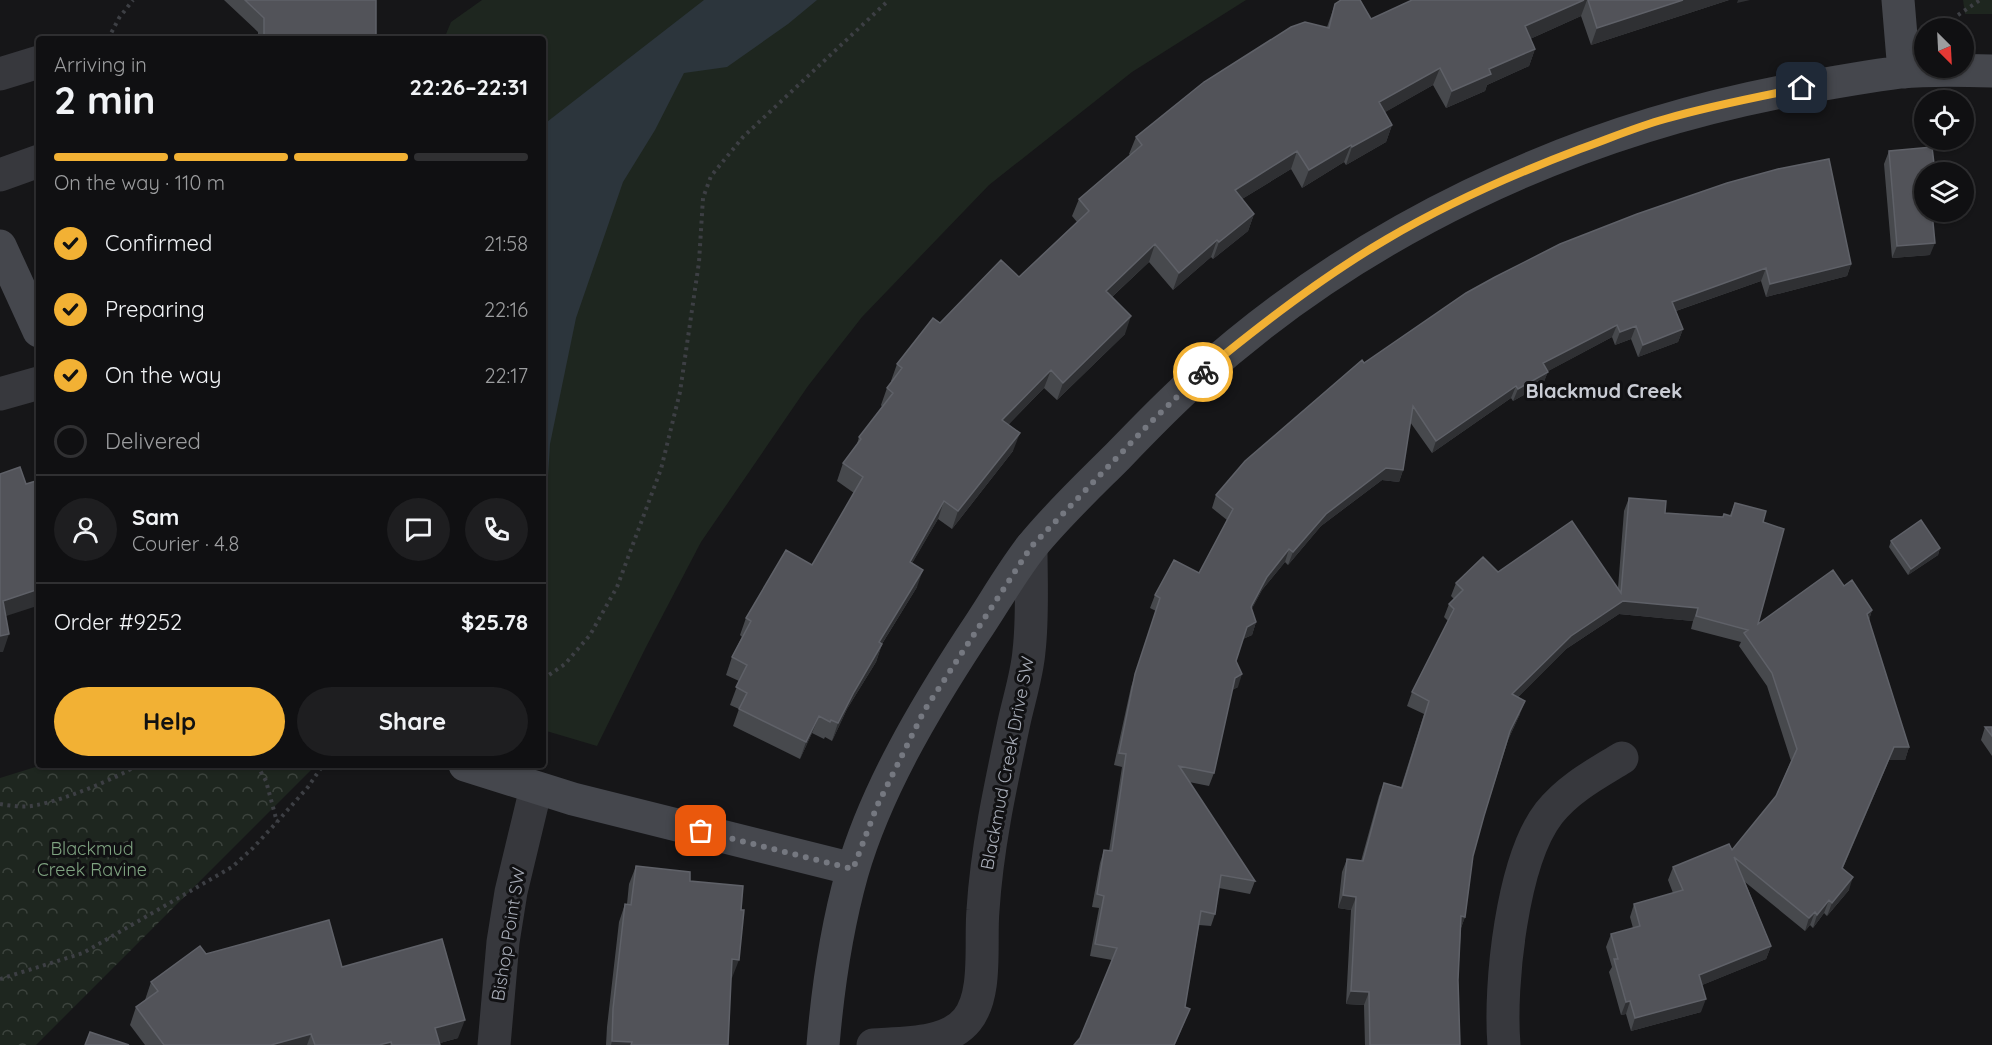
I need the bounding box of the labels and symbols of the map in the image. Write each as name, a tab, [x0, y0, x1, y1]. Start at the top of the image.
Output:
north arrow	[1914, 18, 1974, 78]
pin	[1776, 62, 1827, 113]
courier	[1173, 342, 1233, 402]
district label: Blackmud Creek	[1526, 378, 1682, 403]
street label: Blackmud Creek Drive SW	[975, 654, 1039, 872]
pin	[675, 805, 726, 856]
park label: Blackmud Creek Ravine	[37, 837, 147, 881]
street label: Bishop Point SW	[486, 865, 530, 1003]

